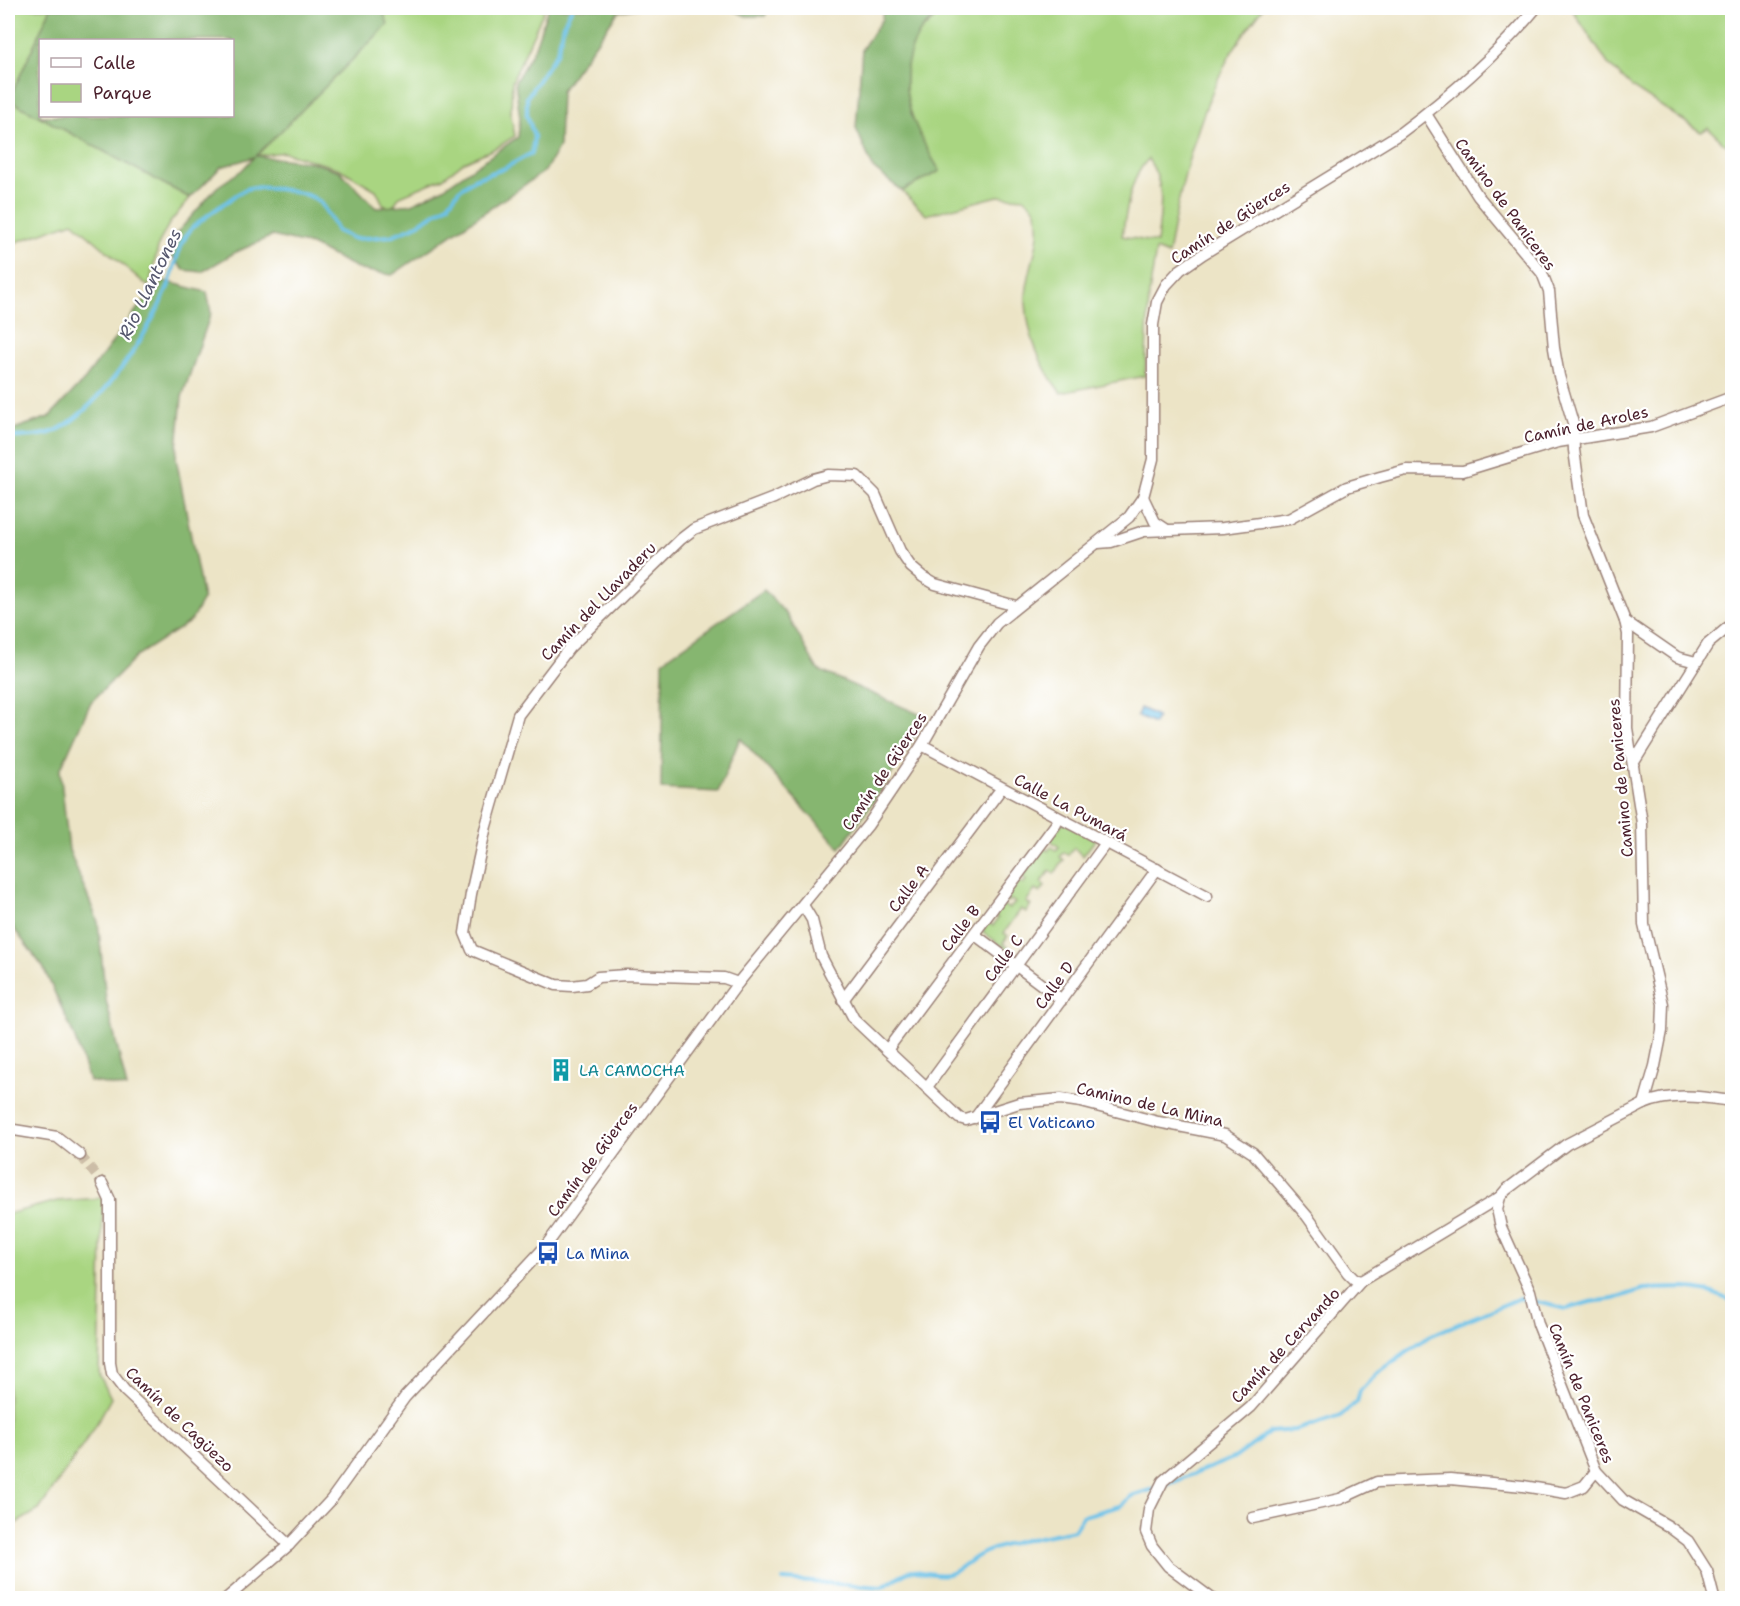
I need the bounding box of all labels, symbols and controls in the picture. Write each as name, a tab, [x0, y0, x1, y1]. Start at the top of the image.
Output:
legend	[39, 39, 234, 117]
text: Calle	[93, 51, 136, 75]
text: Parque	[93, 81, 152, 105]
street label: Camino de Paniceres	[1450, 134, 1561, 275]
street label: Camín de Güerces	[1166, 176, 1294, 269]
water label: Rio Llantones	[113, 225, 187, 343]
street label: Camín de Aroles	[1522, 401, 1650, 448]
street label: Camín del Llavaderu	[536, 537, 661, 665]
street label: Camino de Paniceres	[1603, 698, 1638, 858]
street label: Camín de Güerces	[837, 708, 932, 835]
street label: Calle La Pumará	[1010, 769, 1131, 846]
street label: Calle A	[883, 860, 933, 917]
street label: Calle B	[936, 901, 985, 956]
street label: Calle C	[979, 930, 1028, 986]
street label: Calle D	[1030, 957, 1079, 1013]
building icon: LA CAMOCHA	[548, 1057, 574, 1083]
place label: LA CAMOCHA	[579, 1060, 685, 1081]
street label: Camino de La Mina	[1074, 1077, 1225, 1132]
street label: Camín de Güerces	[542, 1098, 642, 1221]
bus stop icon: El Vaticano	[977, 1109, 1003, 1135]
place label: El Vaticano	[1008, 1112, 1095, 1133]
bus stop icon: La Mina	[535, 1240, 561, 1266]
place label: La Mina	[566, 1243, 629, 1264]
street label: Camín de Cervando	[1226, 1283, 1344, 1408]
street label: Camín de Paniceres	[1544, 1320, 1619, 1467]
street label: Camín de Cagüezo	[121, 1362, 238, 1477]

